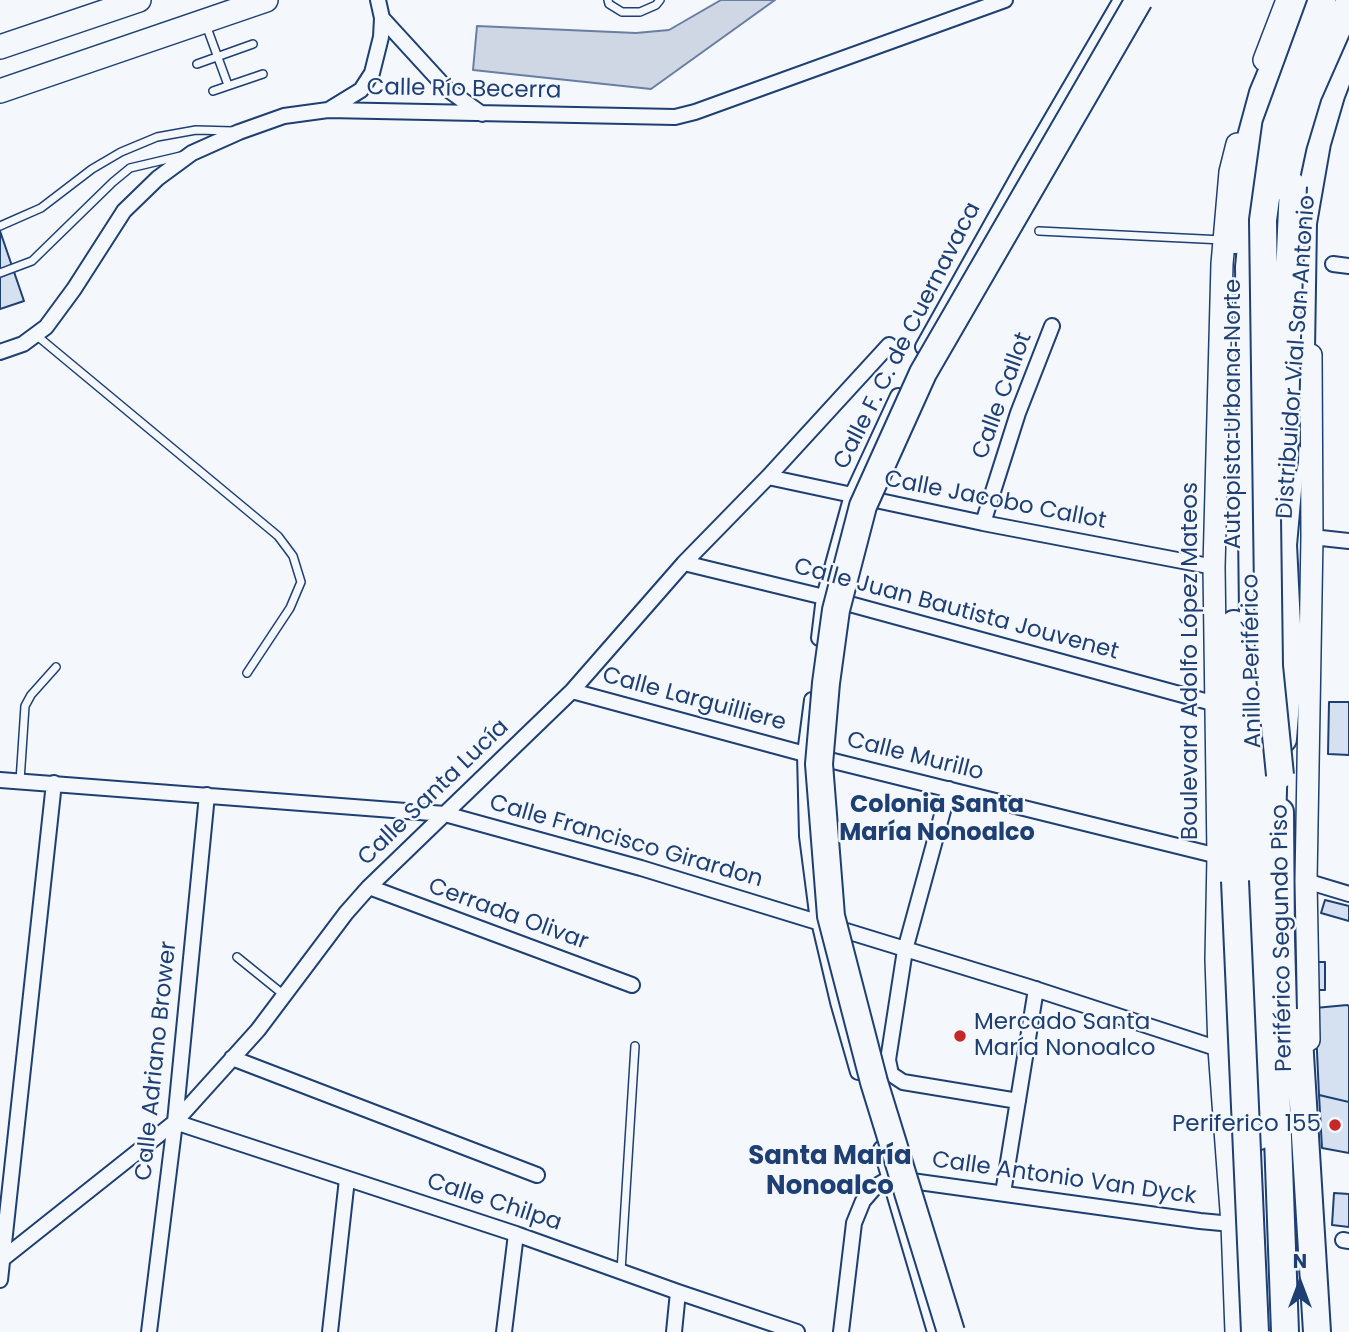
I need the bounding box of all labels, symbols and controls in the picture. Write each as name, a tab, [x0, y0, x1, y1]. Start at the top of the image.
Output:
street label: Calle Río Becerra	[366, 75, 562, 105]
street label: Distribuidor Vial San Antonio	[1272, 194, 1322, 520]
street label: Calle F. C. de Cuernavaca	[829, 198, 987, 474]
street label: Autopista Urbana Norte	[1220, 279, 1248, 549]
street label: Calle Callot	[967, 329, 1039, 463]
street label: Calle Jacobo Callot	[882, 466, 1108, 536]
street label: Boulevard Adolfo López Mateos	[1177, 482, 1205, 840]
street label: Calle Juan Bautista Jouvenet	[791, 553, 1121, 667]
street label: Anillo Periférico	[1238, 573, 1268, 749]
street label: Calle Larguilliere	[599, 662, 789, 738]
street label: Calle Santa Lucía	[353, 714, 515, 872]
street label: Calle Murillo	[844, 727, 986, 787]
street label: Calle Francisco Girardon	[486, 790, 766, 894]
district label: Colonia Santa María Nonoalco	[839, 792, 1035, 848]
street label: Periférico Segundo Piso	[1267, 804, 1299, 1072]
street label: Cerrada Olivar	[424, 873, 592, 957]
street label: Calle Adriano Brower	[131, 940, 183, 1182]
place label: Mercado Santa María Nonoalco	[974, 1009, 1155, 1063]
marker: Mercado Santa María Nonoalco	[952, 1028, 968, 1044]
place label: Periferico 155	[1172, 1111, 1321, 1139]
marker: Periferico 155	[1327, 1117, 1343, 1133]
district label: Santa María Nonoalco	[748, 1141, 912, 1202]
street label: Calle Antonio Van Dyck	[930, 1147, 1198, 1211]
street label: Calle Chilpa	[423, 1168, 565, 1238]
north arrow	[1265, 1248, 1335, 1318]
text: N	[1293, 1248, 1307, 1275]

